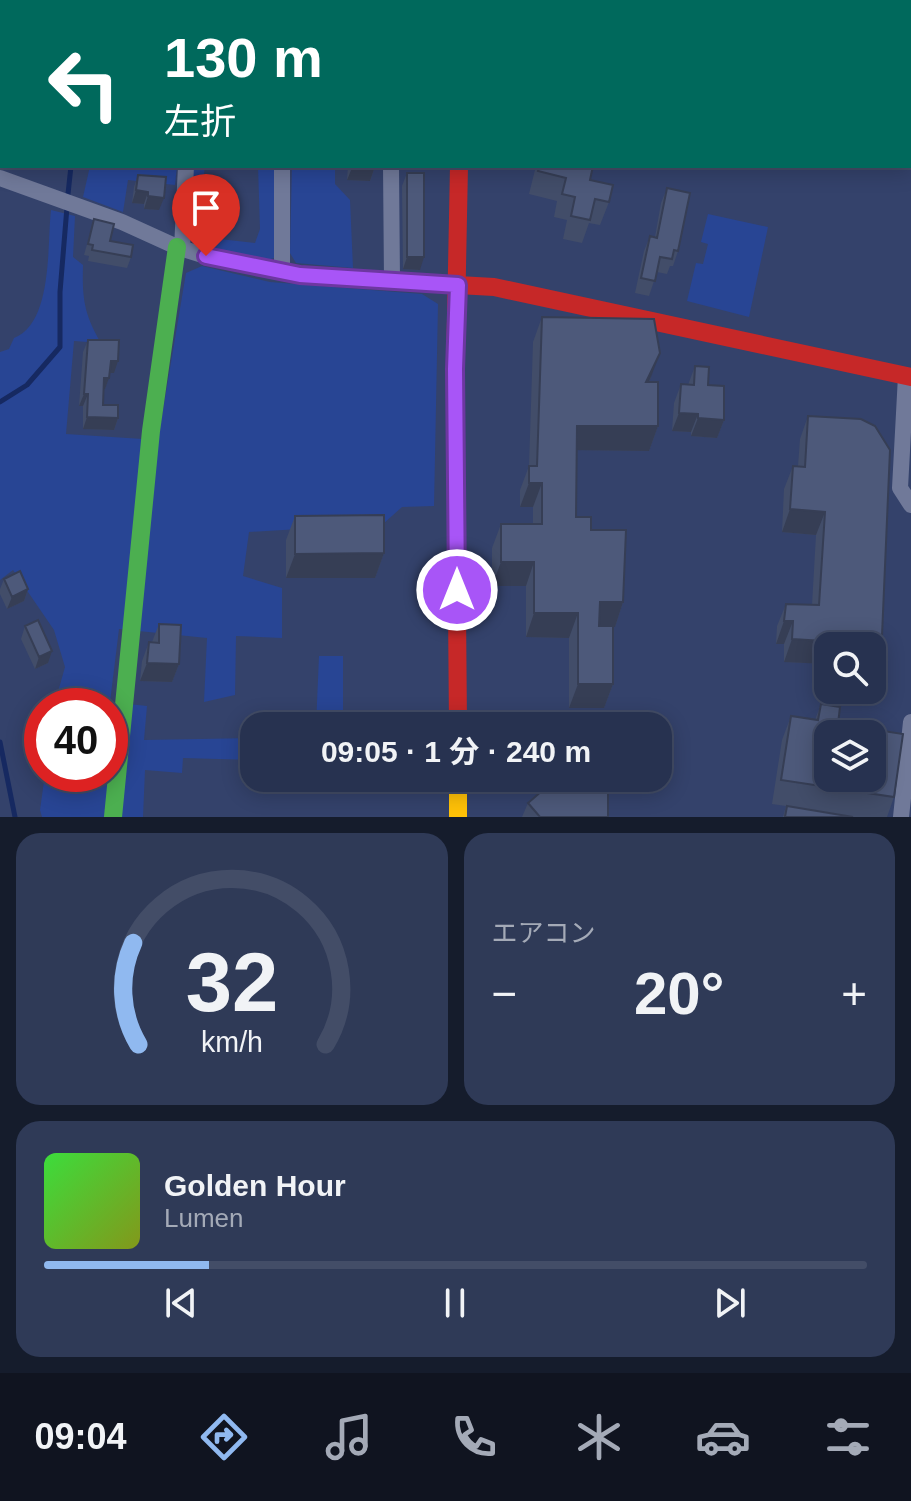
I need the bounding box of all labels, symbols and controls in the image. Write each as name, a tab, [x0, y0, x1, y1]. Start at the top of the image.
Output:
text: 130 m	[164, 26, 323, 89]
icon: left	[32, 32, 136, 136]
text: 左折	[164, 101, 236, 142]
pin	[172, 174, 240, 256]
icon: arrive	[184, 186, 228, 230]
position arrow	[415, 548, 499, 632]
map controls	[814, 632, 886, 792]
button: search	[814, 632, 886, 704]
speed limit sign: 40	[24, 688, 128, 792]
button: layers	[814, 720, 886, 792]
text: 09:05 · 1 分 · 240 m	[321, 735, 591, 768]
text: エアコン	[492, 918, 596, 948]
text: 32	[185, 936, 278, 1029]
text: 20°	[634, 960, 725, 1027]
text: −	[492, 969, 517, 1018]
text: +	[841, 969, 867, 1018]
text: km/h	[201, 1026, 263, 1058]
text: Golden Hour	[164, 1169, 346, 1202]
text: Lumen	[164, 1203, 244, 1233]
icon: previous	[159, 1281, 203, 1325]
icon: pause	[433, 1281, 477, 1325]
icon: next	[708, 1281, 752, 1325]
icon: directions	[196, 1409, 252, 1465]
icon: music	[321, 1409, 377, 1465]
icon: phone	[446, 1409, 502, 1465]
icon: climate	[571, 1409, 627, 1465]
icon: car	[695, 1409, 751, 1465]
icon: filters	[820, 1409, 876, 1465]
text: 09:04	[34, 1416, 127, 1457]

